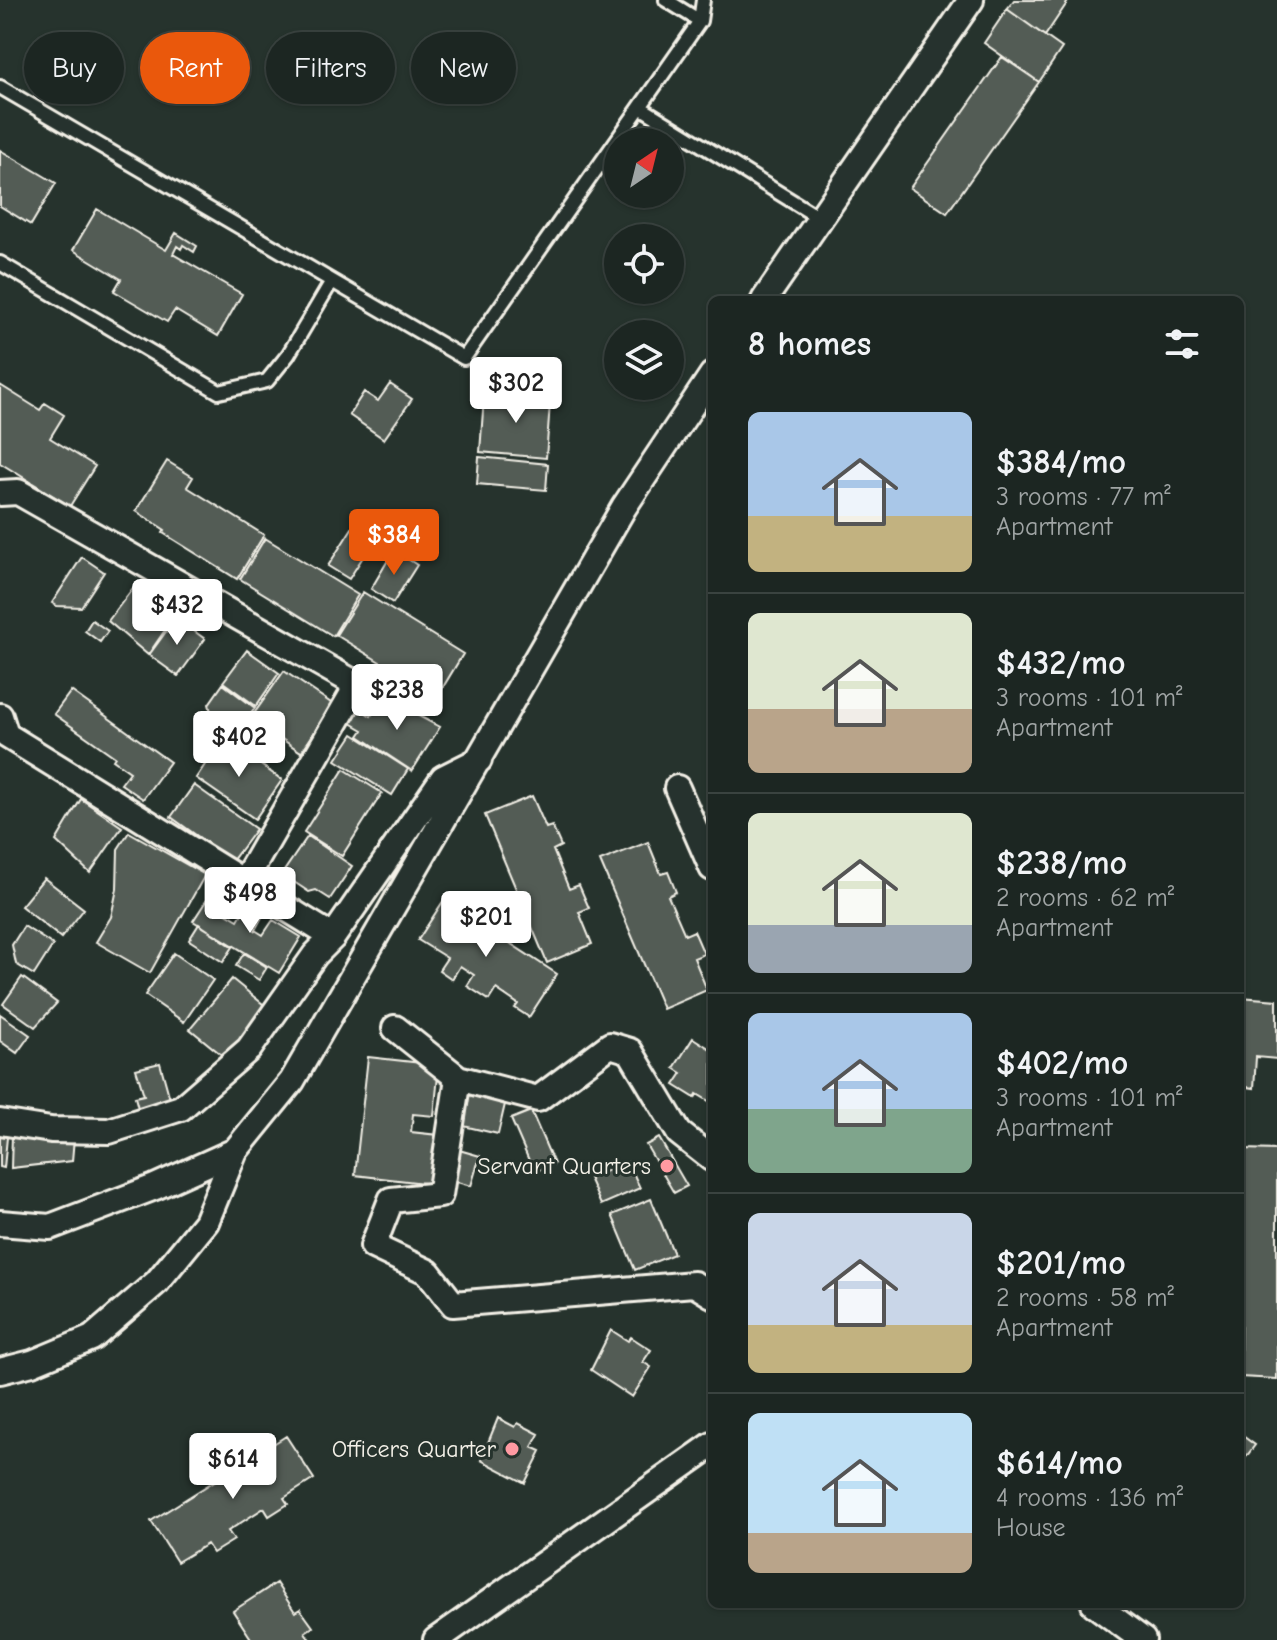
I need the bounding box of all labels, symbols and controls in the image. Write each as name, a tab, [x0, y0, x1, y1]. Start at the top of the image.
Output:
chip: Buy	[24, 32, 124, 104]
chip: Rent	[140, 32, 250, 104]
chip: Filters	[266, 32, 395, 104]
chip: New	[411, 32, 516, 104]
north arrow	[604, 128, 684, 208]
map controls	[604, 128, 684, 400]
button: locate	[604, 224, 684, 304]
button: layers	[604, 320, 684, 400]
icon: filters	[1160, 322, 1204, 366]
text: 8 homes	[748, 324, 871, 364]
pin: $302	[469, 357, 563, 425]
text: $302	[488, 368, 544, 398]
text: $384/mo	[996, 442, 1126, 482]
icon: home	[812, 444, 908, 540]
text: 3 rooms · 77 m²	[996, 482, 1171, 512]
pin: $384	[347, 509, 441, 577]
text: Apartment	[996, 512, 1112, 542]
text: $384	[367, 520, 421, 550]
pin: $432	[130, 579, 224, 647]
text: $432	[150, 590, 204, 620]
text: $432/mo	[996, 643, 1126, 683]
icon: home	[812, 645, 908, 741]
pin: $238	[350, 664, 444, 732]
text: $238	[370, 675, 424, 705]
text: 3 rooms · 101 m²	[996, 683, 1183, 713]
pin: $402	[192, 711, 286, 779]
text: Apartment	[996, 713, 1112, 743]
text: $402	[211, 722, 267, 752]
text: $238/mo	[996, 843, 1127, 883]
icon: home	[812, 845, 908, 941]
pin: $498	[203, 867, 297, 935]
text: $498	[223, 878, 277, 908]
text: 2 rooms · 62 m²	[996, 883, 1174, 913]
pin: $201	[439, 891, 533, 959]
text: $201	[459, 902, 513, 932]
text: Apartment	[996, 913, 1112, 943]
text: $402/mo	[996, 1043, 1128, 1083]
icon: home	[812, 1045, 908, 1141]
text: 3 rooms · 101 m²	[996, 1083, 1183, 1113]
text: Apartment	[996, 1113, 1112, 1143]
place label: Servant Quarters	[477, 1152, 651, 1180]
marker: Servant Quarters	[658, 1157, 676, 1175]
text: $201/mo	[996, 1243, 1126, 1283]
icon: home	[812, 1245, 908, 1341]
text: 2 rooms · 58 m²	[996, 1283, 1174, 1313]
text: Apartment	[996, 1313, 1112, 1343]
pin: $614	[186, 1433, 280, 1501]
place label: Officers Quarter	[332, 1435, 496, 1463]
marker: Officers Quarter	[503, 1440, 521, 1458]
text: $614/mo	[996, 1443, 1123, 1483]
text: $614	[207, 1444, 259, 1474]
icon: home	[812, 1445, 908, 1541]
text: 4 rooms · 136 m²	[996, 1483, 1183, 1513]
text: House	[996, 1513, 1066, 1543]

